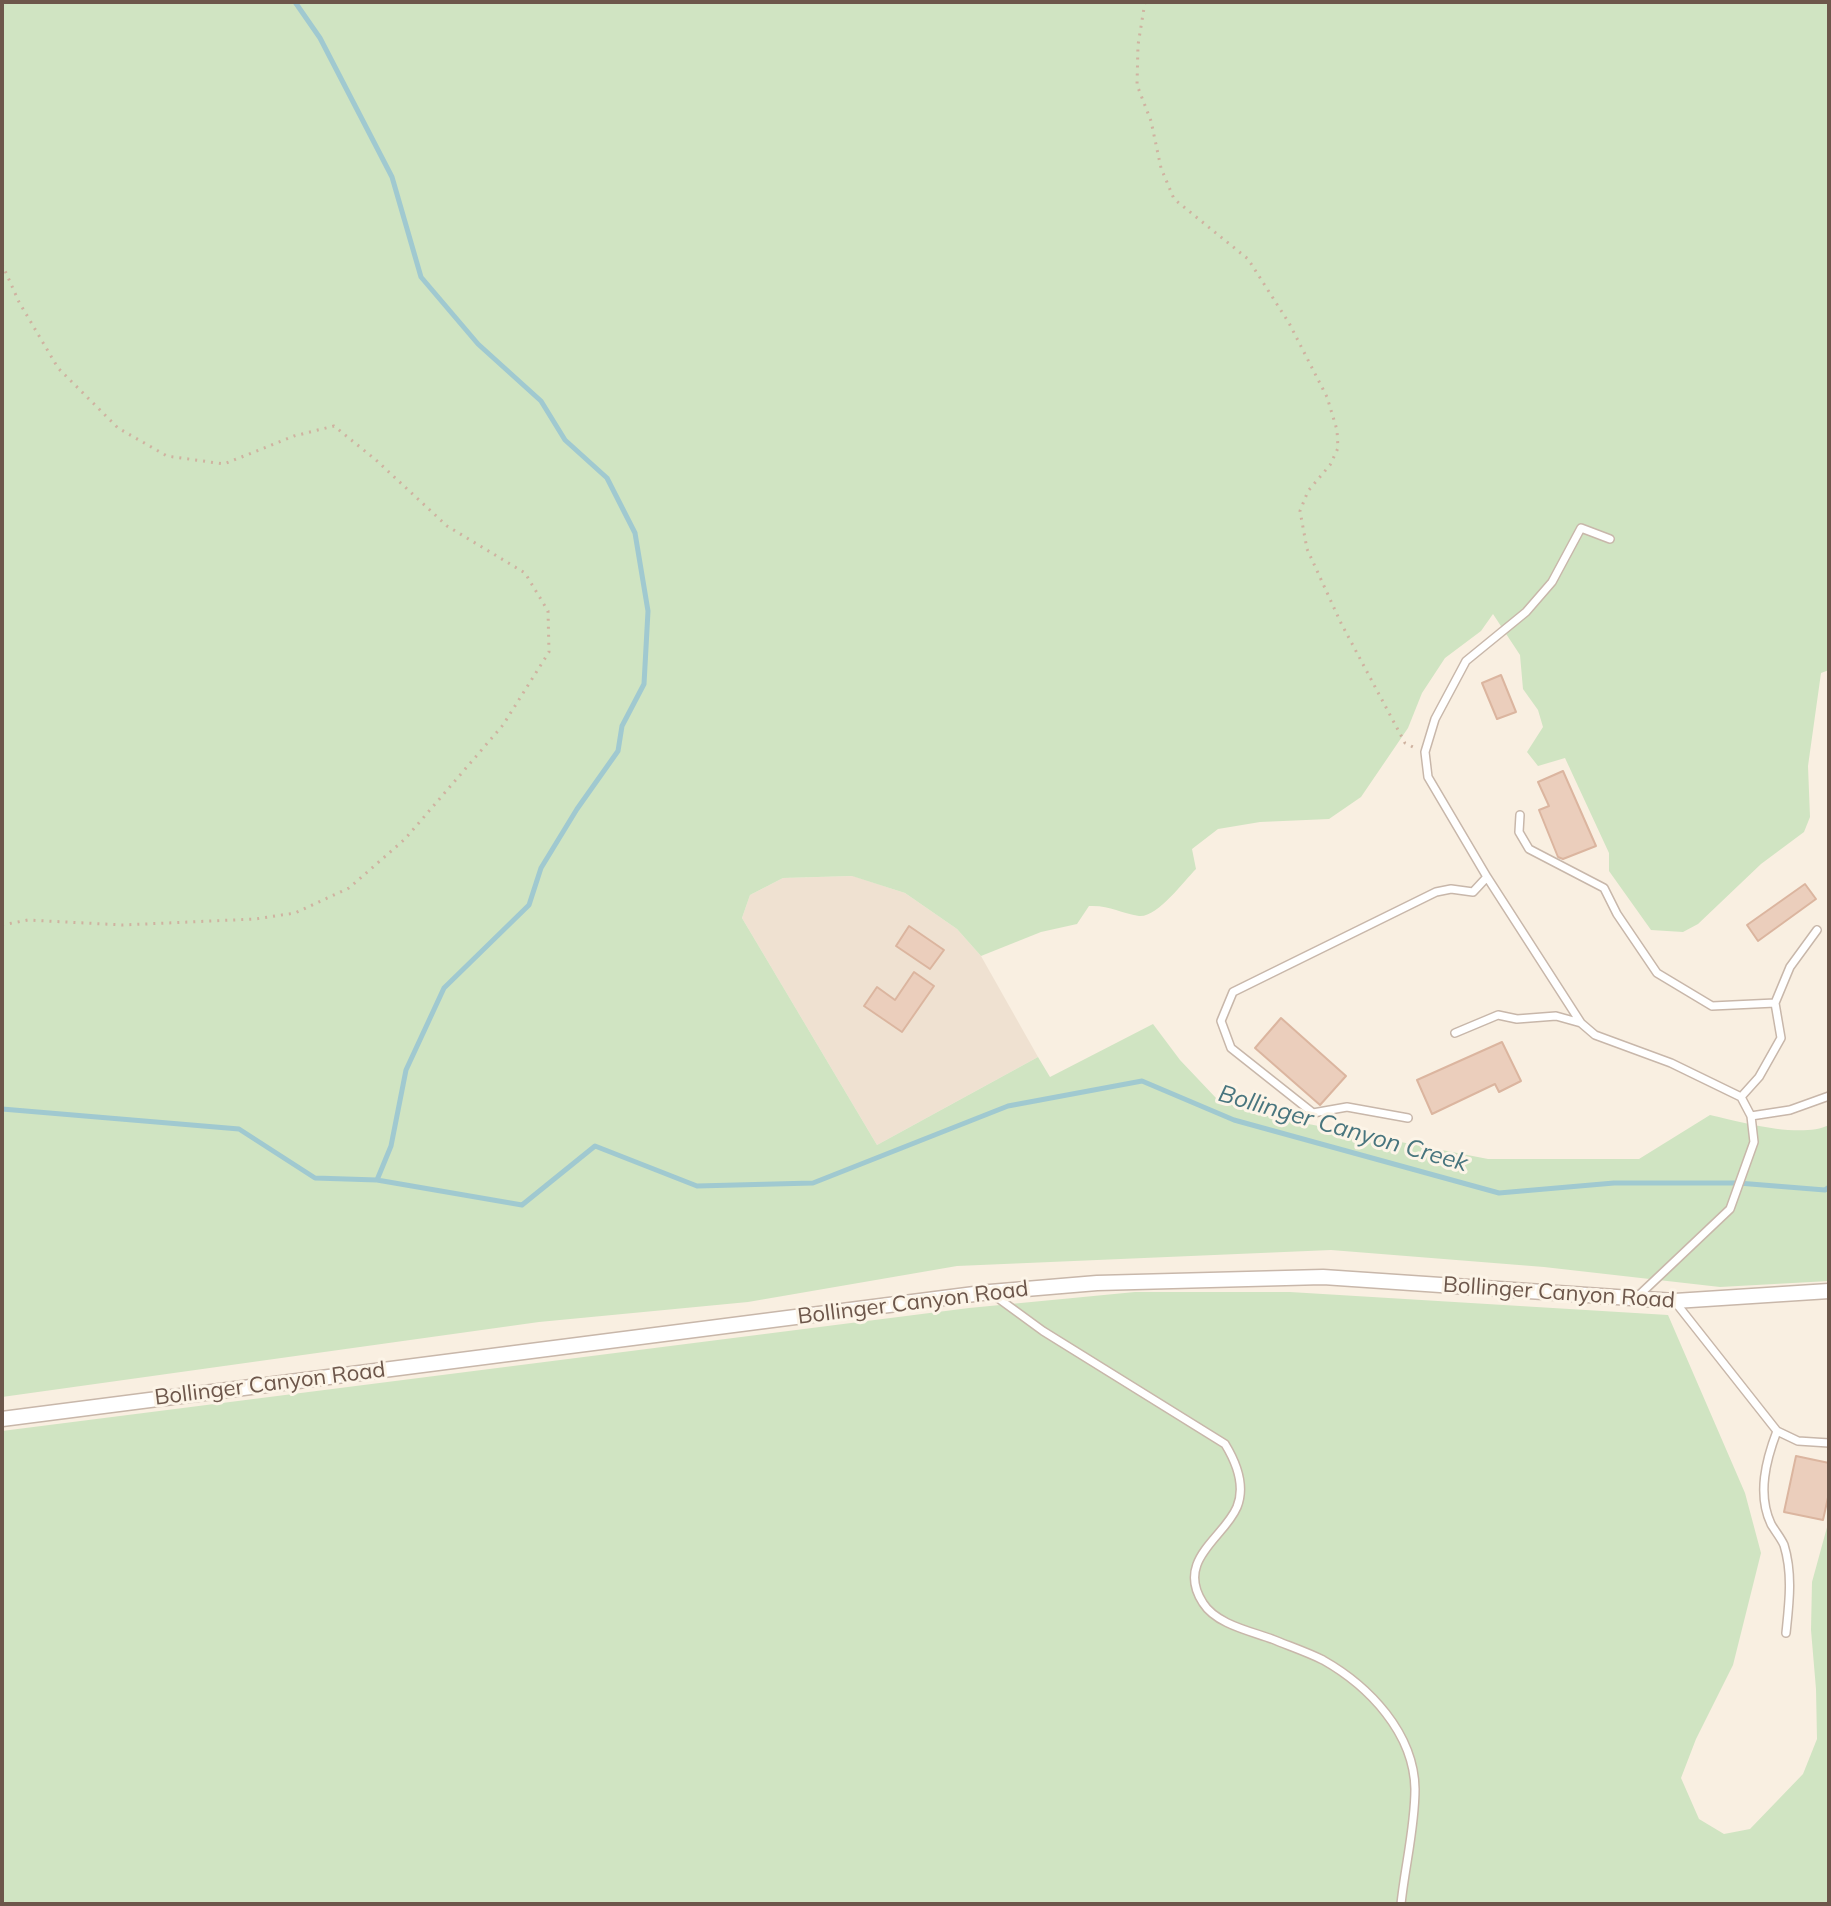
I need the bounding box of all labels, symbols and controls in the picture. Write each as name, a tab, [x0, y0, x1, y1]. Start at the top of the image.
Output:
water label: Bollinger Canyon Creek	[1215, 1080, 1471, 1178]
street label: Bollinger Canyon Road	[1442, 1272, 1676, 1314]
street label: Bollinger Canyon Road	[796, 1276, 1030, 1330]
street label: Bollinger Canyon Road	[153, 1357, 387, 1411]

